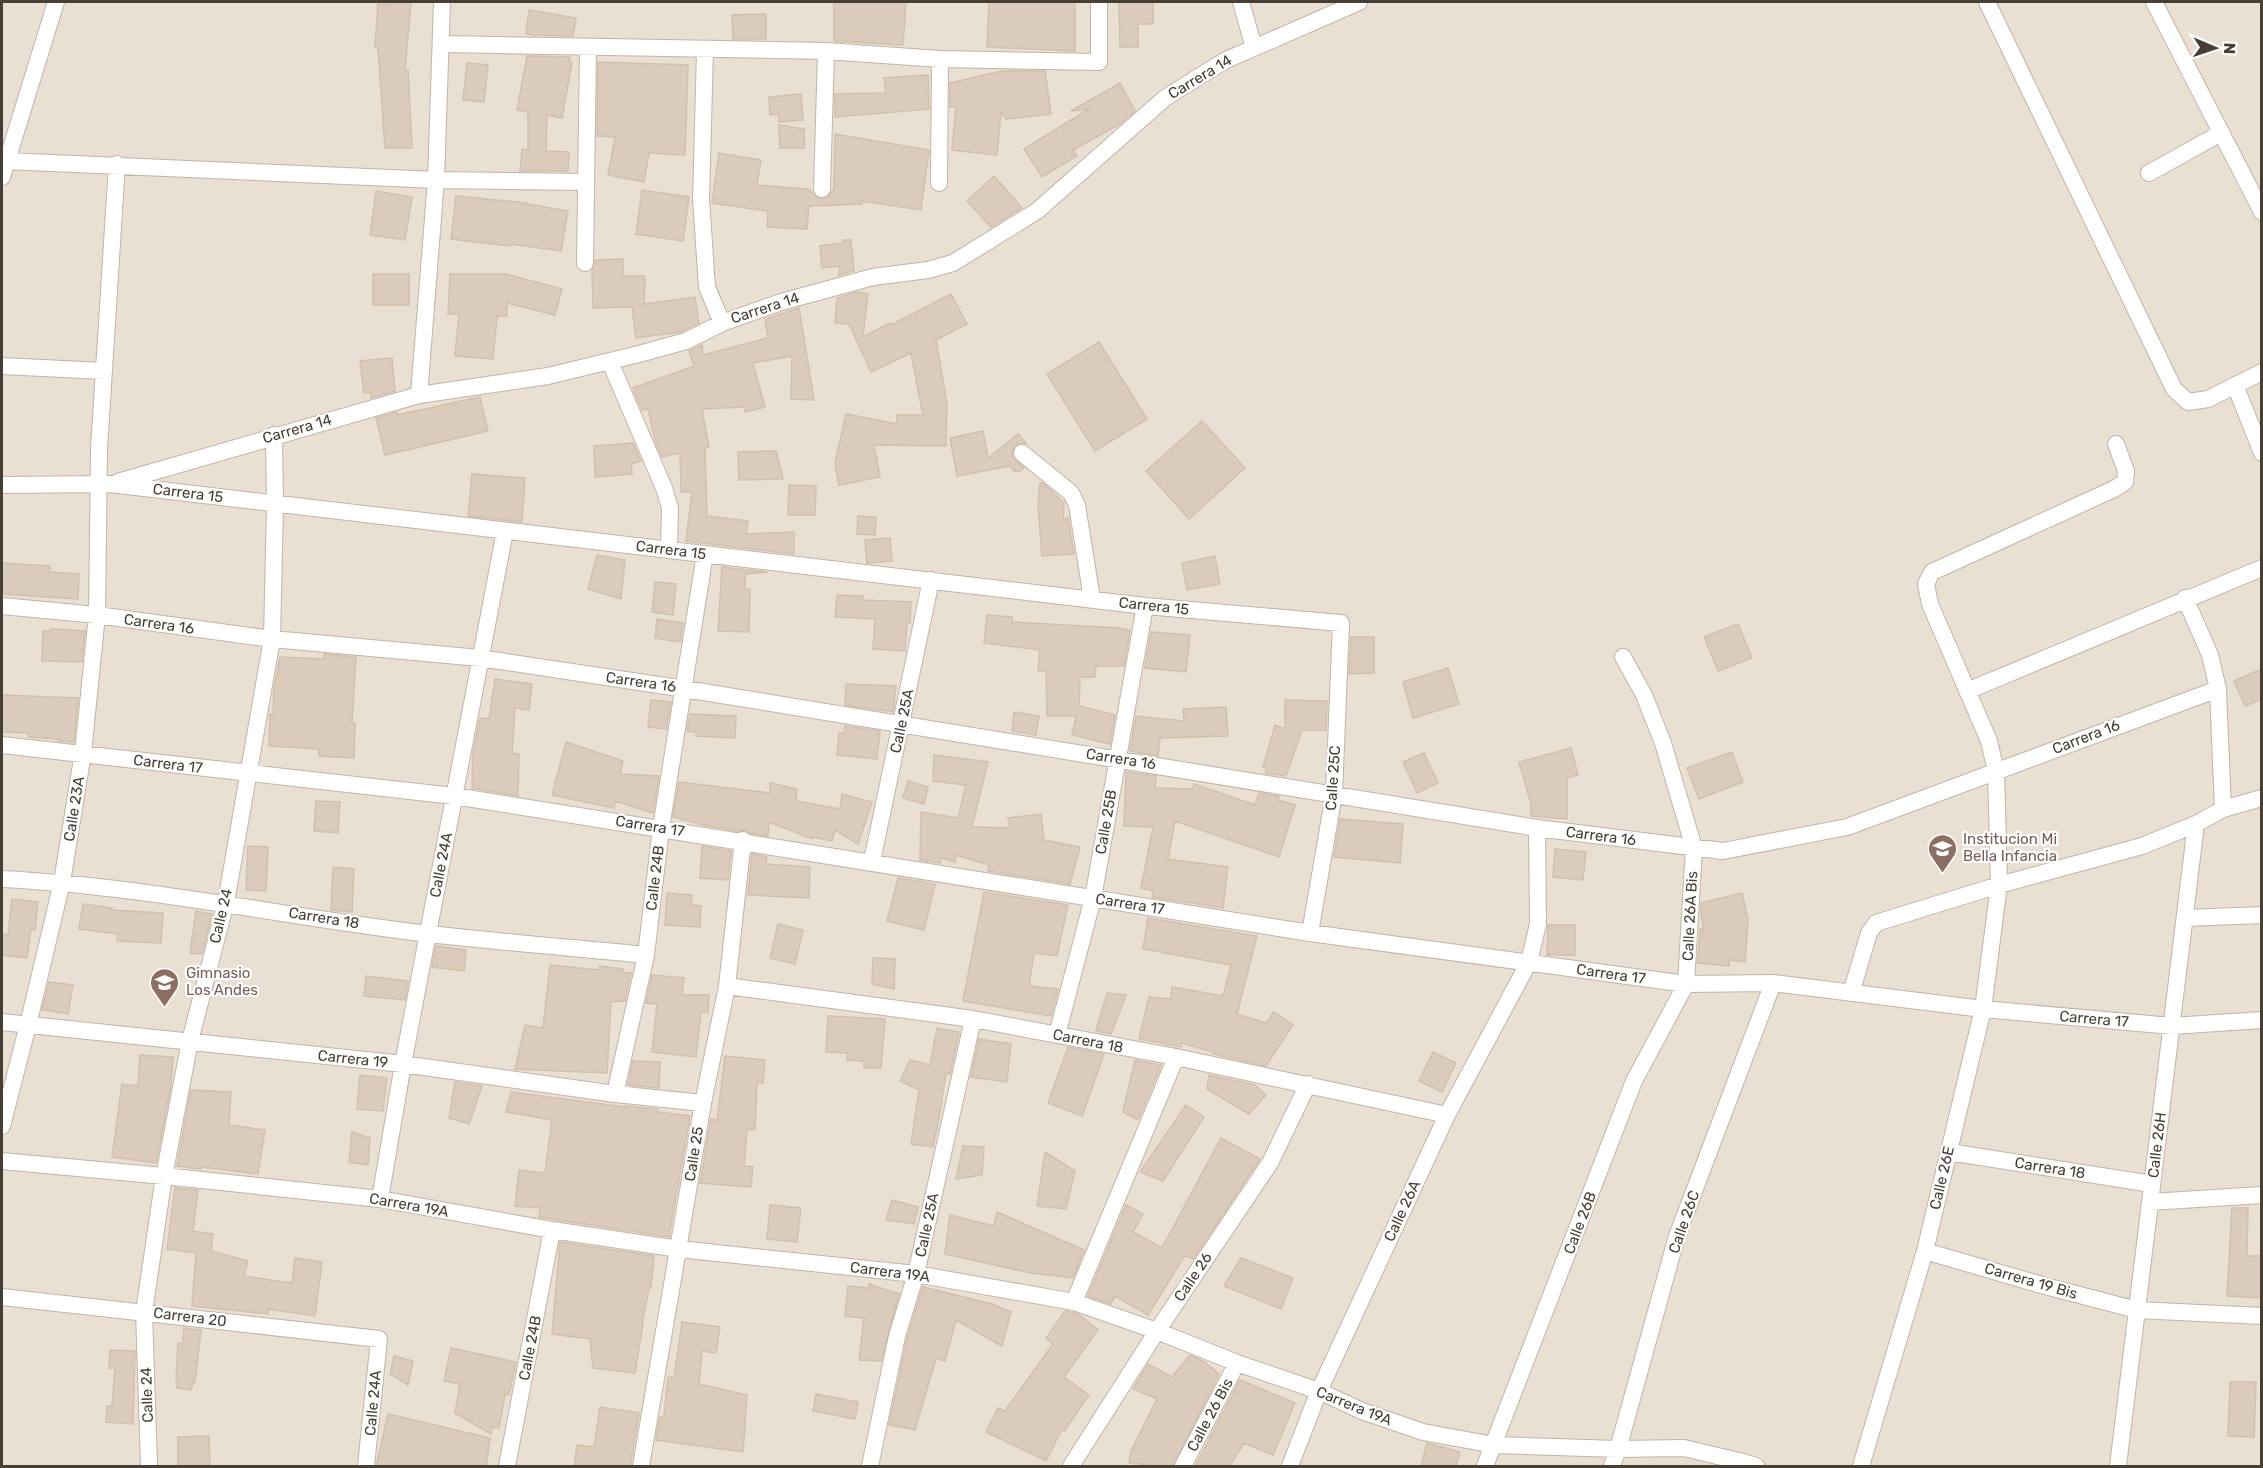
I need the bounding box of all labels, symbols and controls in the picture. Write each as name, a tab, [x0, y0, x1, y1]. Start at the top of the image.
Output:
north arrow	[2185, 18, 2245, 78]
text: N	[2220, 42, 2239, 55]
street label: Carrera 14	[1165, 51, 1235, 103]
street label: Carrera 14	[728, 288, 802, 328]
street label: Carrera 14	[260, 411, 334, 447]
street label: Carrera 15	[152, 480, 224, 506]
street label: Carrera 15	[635, 537, 707, 563]
street label: Carrera 15	[1118, 593, 1190, 619]
street label: Carrera 16	[123, 610, 195, 638]
street label: Carrera 16	[605, 668, 677, 696]
street label: Calle 25A	[886, 687, 918, 755]
street label: Carrera 16	[2050, 716, 2122, 758]
street label: Carrera 16	[1085, 745, 1157, 773]
street label: Calle 25C	[1322, 745, 1344, 811]
street label: Carrera 17	[132, 751, 204, 777]
street label: Calle 23A	[60, 775, 88, 843]
street label: Calle 25B	[1091, 788, 1121, 856]
street label: Carrera 17	[614, 812, 686, 840]
street label: Carrera 16	[1565, 823, 1637, 849]
place label: Institucion Mi Bella Infancia	[1963, 830, 2057, 865]
street label: Calle 24A	[426, 831, 456, 899]
school or university icon: Institucion Mi Bella Infancia	[1926, 832, 1958, 874]
street label: Calle 24B	[642, 844, 668, 912]
street label: Calle 26A Bis	[1679, 870, 1701, 961]
street label: Calle 24	[206, 887, 236, 945]
street label: Carrera 17	[1094, 890, 1166, 918]
street label: Carrera 18	[287, 904, 361, 932]
street label: Carrera 17	[1575, 960, 1647, 988]
place label: Gimnasio Los Andes	[186, 964, 258, 999]
school or university icon: Gimnasio Los Andes	[149, 966, 181, 1008]
street label: Carrera 17	[2059, 1007, 2130, 1031]
street label: Carrera 18	[1051, 1025, 1125, 1057]
street label: Carrera 19	[317, 1046, 389, 1072]
street label: Calle 26H	[2144, 1111, 2170, 1179]
street label: Calle 25	[681, 1125, 707, 1183]
street label: Calle 26E	[1926, 1145, 1958, 1211]
street label: Carrera 18	[2013, 1154, 2087, 1182]
street label: Calle 26A	[1380, 1177, 1424, 1245]
street label: Calle 26C	[1665, 1188, 1703, 1256]
street label: Carrera 19A	[368, 1189, 450, 1221]
street label: Calle 26B	[1560, 1189, 1600, 1257]
street label: Calle 25A	[911, 1191, 943, 1259]
street label: Calle 26	[1170, 1249, 1216, 1305]
street label: Carrera 19A	[849, 1258, 931, 1286]
street label: Carrera 19 Bis	[1982, 1259, 2080, 1303]
street label: Carrera 20	[152, 1304, 228, 1330]
street label: Calle 24B	[515, 1314, 545, 1382]
street label: Calle 24	[137, 1367, 157, 1423]
street label: Calle 24A	[361, 1370, 385, 1436]
street label: Calle 26 Bis	[1183, 1375, 1237, 1455]
street label: Carrera 19A	[1313, 1383, 1395, 1429]

